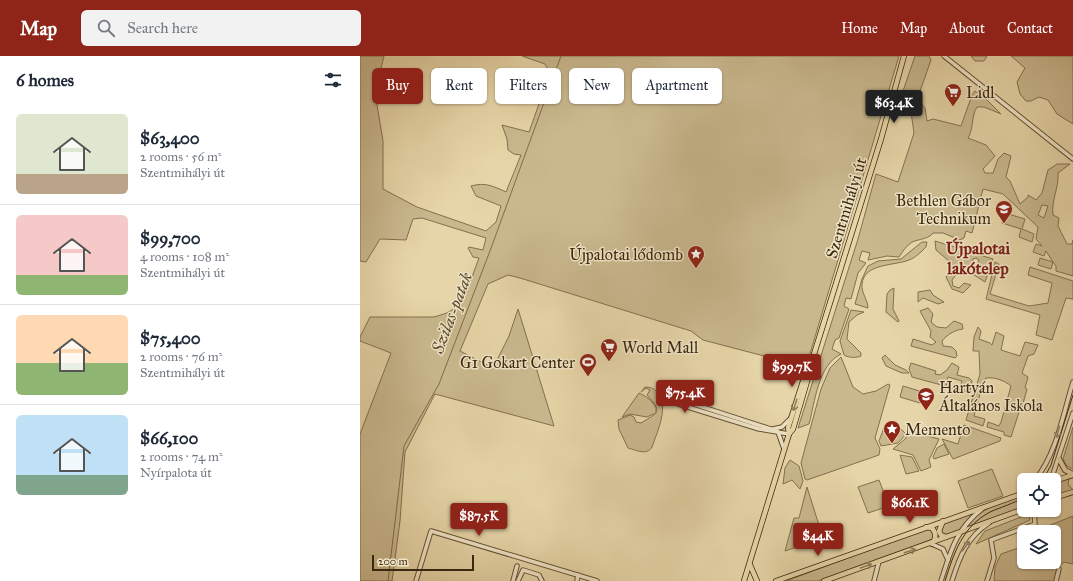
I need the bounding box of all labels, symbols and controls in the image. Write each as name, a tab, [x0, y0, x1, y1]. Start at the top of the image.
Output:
search box	[81, 10, 361, 46]
text: Map	[20, 17, 57, 40]
icon: search	[95, 17, 117, 39]
text: Search here	[127, 19, 198, 37]
text: Home	[841, 20, 878, 37]
text: Map	[900, 20, 927, 37]
text: About	[949, 20, 985, 37]
text: Contact	[1007, 20, 1053, 37]
chip: Buy	[372, 68, 423, 104]
chip: Rent	[431, 68, 487, 104]
chip: Filters	[495, 68, 561, 104]
chip: New	[569, 68, 624, 104]
chip: Apartment	[632, 68, 722, 104]
icon: filters	[322, 69, 344, 91]
text: 6 homes	[16, 70, 74, 91]
supermarket icon: Lidl	[943, 82, 963, 107]
place label: Lidl	[966, 83, 995, 102]
pin: $63.4K	[861, 90, 927, 124]
text: $63.4K	[875, 95, 913, 111]
text: $63,400	[140, 128, 200, 149]
icon: home	[48, 130, 96, 178]
text: 2 rooms · 56 m²	[140, 149, 222, 165]
street label: Szentmihályi út	[822, 155, 870, 261]
text: Szentmihályi út	[140, 165, 225, 181]
place label: Bethlen Gábor Technikum	[896, 191, 992, 228]
school or university icon: Bethlen Gábor Technikum	[994, 199, 1014, 224]
text: $99,700	[140, 228, 201, 249]
icon: home	[48, 231, 96, 279]
district label: Újpalotai lakótelep	[946, 237, 1010, 279]
place label: Újpalotai lődomb	[569, 243, 683, 264]
place icon: Újpalotai lődomb	[686, 244, 706, 269]
text: 4 rooms · 108 m²	[140, 249, 229, 265]
text: Szentmihályi út	[140, 265, 225, 281]
water label: Szilas-patak	[427, 269, 477, 357]
text: $75,400	[140, 328, 201, 349]
icon: home	[48, 331, 96, 379]
supermarket icon: World Mall	[599, 337, 619, 362]
place label: World Mall	[622, 338, 699, 357]
text: 2 rooms · 76 m²	[140, 349, 222, 365]
sports icon: G1 Gokart Center	[578, 352, 598, 377]
place label: G1 Gokart Center	[460, 353, 575, 372]
pin: $99.7K	[759, 354, 825, 388]
text: $99.7K	[772, 359, 812, 375]
text: Szentmihályi út	[140, 365, 225, 381]
place label: Hartyán Általános Iskola	[938, 378, 1043, 415]
pin: $75.4K	[652, 380, 718, 414]
text: $75.4K	[665, 385, 705, 401]
school or university icon: Hartyán Általános Iskola	[916, 386, 936, 411]
one-way arrow	[791, 398, 798, 411]
place icon: Memento	[882, 419, 902, 444]
place label: Memento	[905, 420, 971, 439]
one-way arrow	[1054, 426, 1061, 439]
text: $66,100	[140, 428, 198, 449]
icon: home	[48, 431, 96, 479]
text: 2 rooms · 74 m²	[140, 449, 223, 465]
text: Nyírpalota út	[140, 465, 212, 481]
map controls	[1017, 473, 1061, 569]
button: locate	[1017, 473, 1061, 517]
pin: $66.1K	[877, 490, 943, 524]
text: $66.1K	[891, 495, 929, 511]
pin: $87.5K	[446, 503, 512, 537]
text: $87.5K	[459, 508, 499, 524]
pin: $44K	[794, 523, 842, 557]
button: layers	[1017, 525, 1061, 569]
text: $44K	[802, 528, 834, 544]
one-way arrow	[962, 540, 970, 551]
one-way arrow	[903, 546, 915, 554]
scale bar	[372, 553, 474, 572]
text: 200 m	[378, 555, 408, 568]
one-way arrow	[859, 562, 872, 569]

